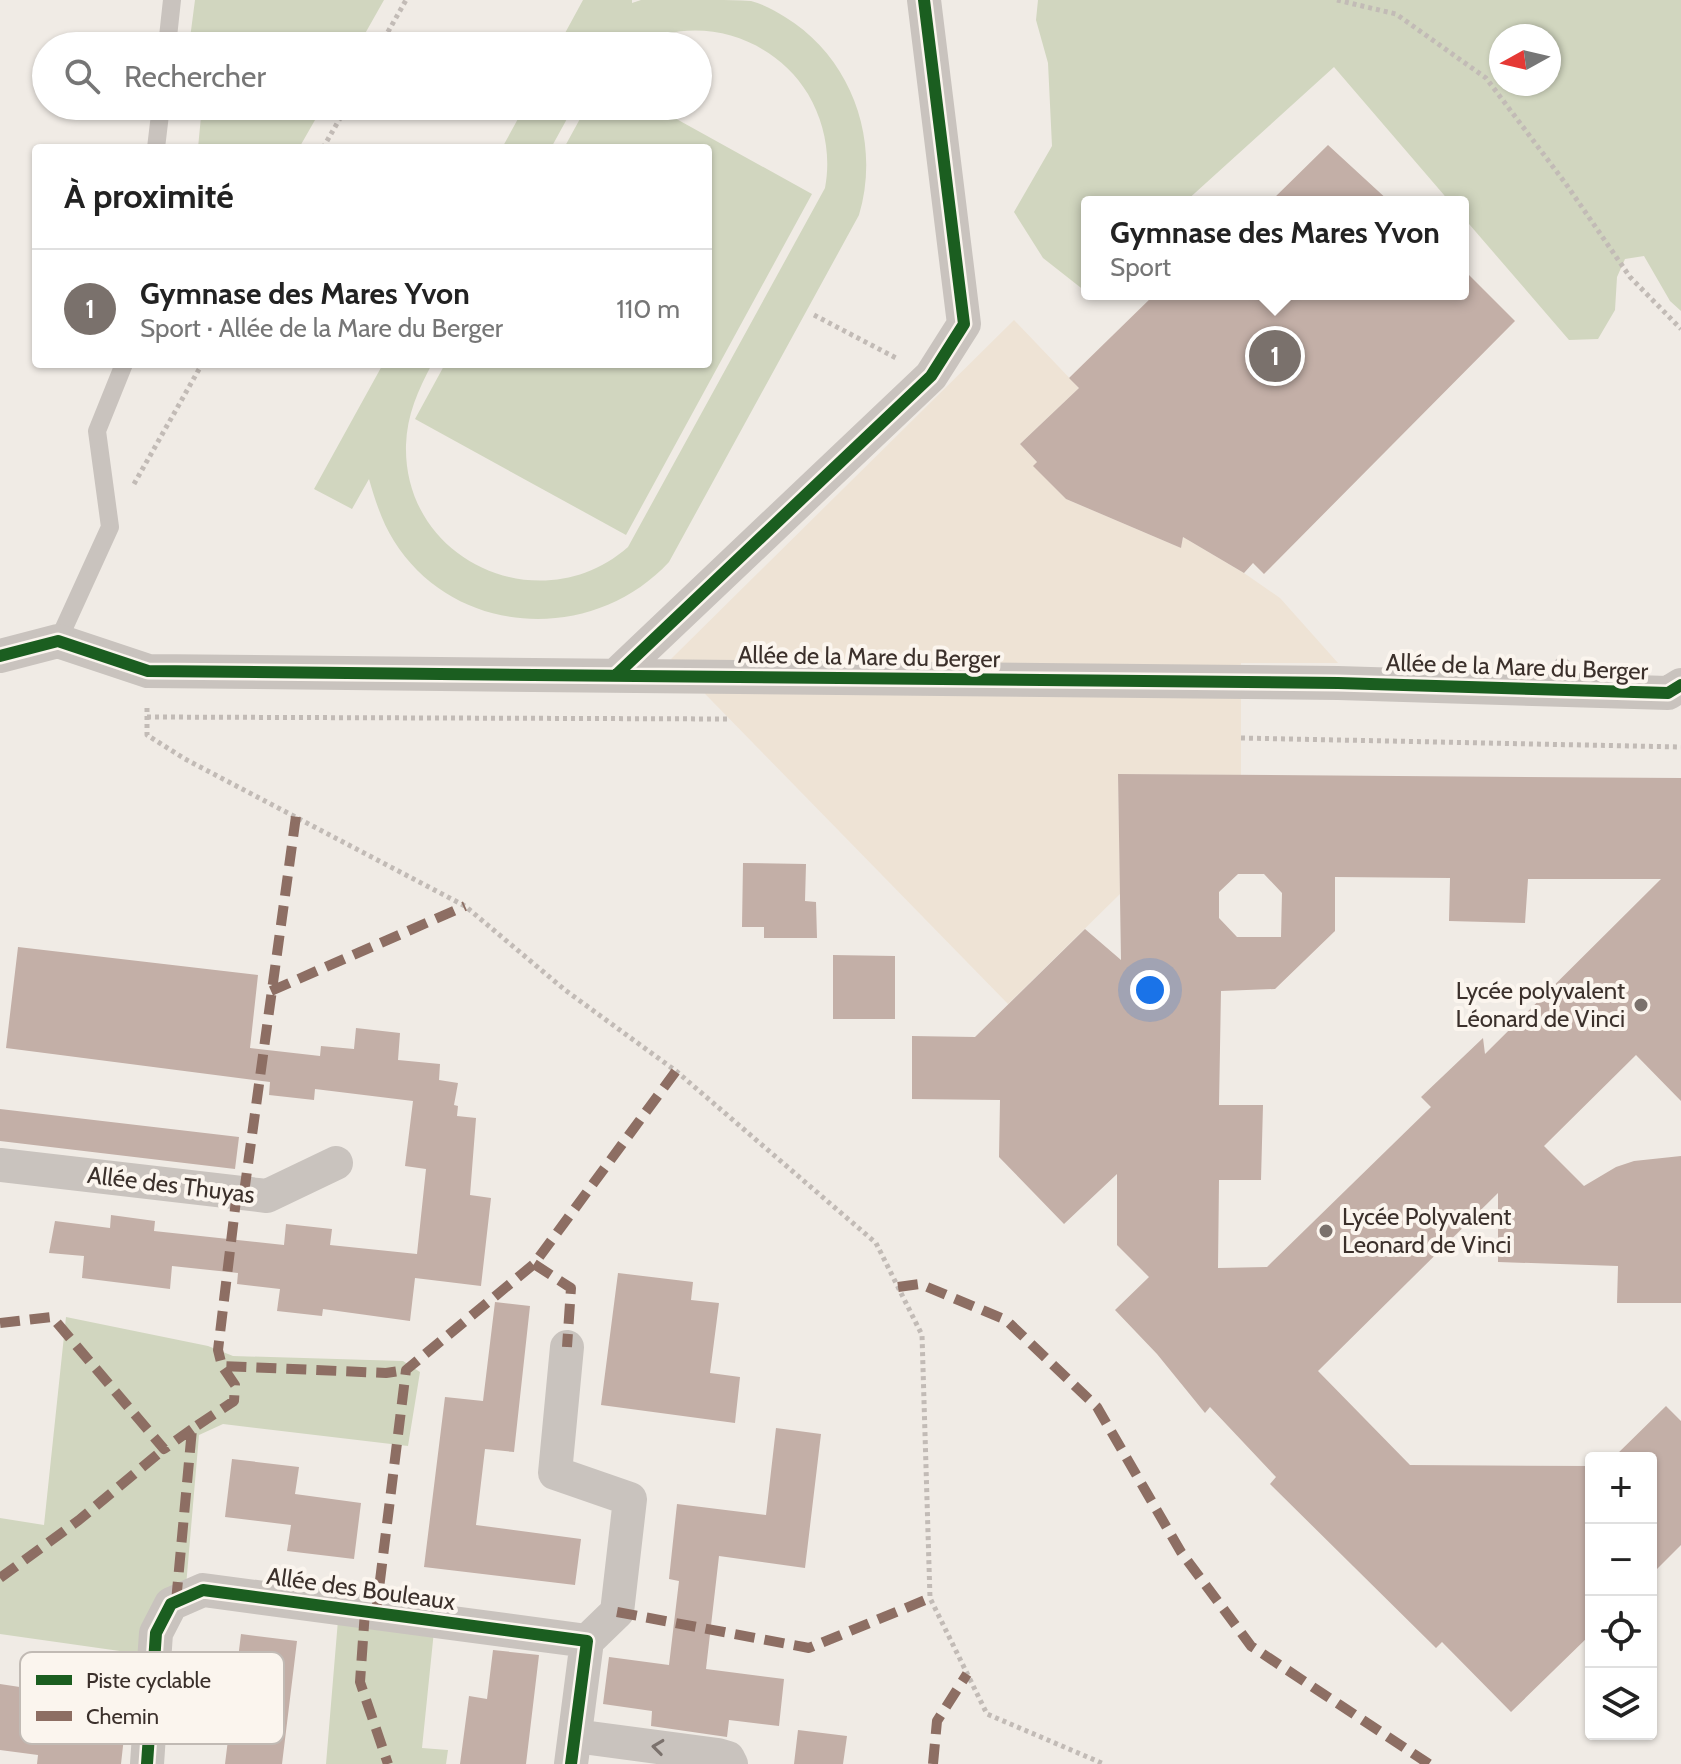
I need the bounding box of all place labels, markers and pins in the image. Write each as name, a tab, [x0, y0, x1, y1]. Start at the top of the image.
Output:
pin: 1	[1249, 326, 1301, 386]
place label: Lycée polyvalent Léonard de Vinci	[1456, 976, 1625, 1033]
marker: Lycée polyvalent Léonard de Vinci	[1632, 996, 1650, 1014]
place label: Lycée Polyvalent Leonard de Vinci	[1342, 1202, 1511, 1259]
marker: Lycée Polyvalent Leonard de Vinci	[1317, 1222, 1335, 1240]

